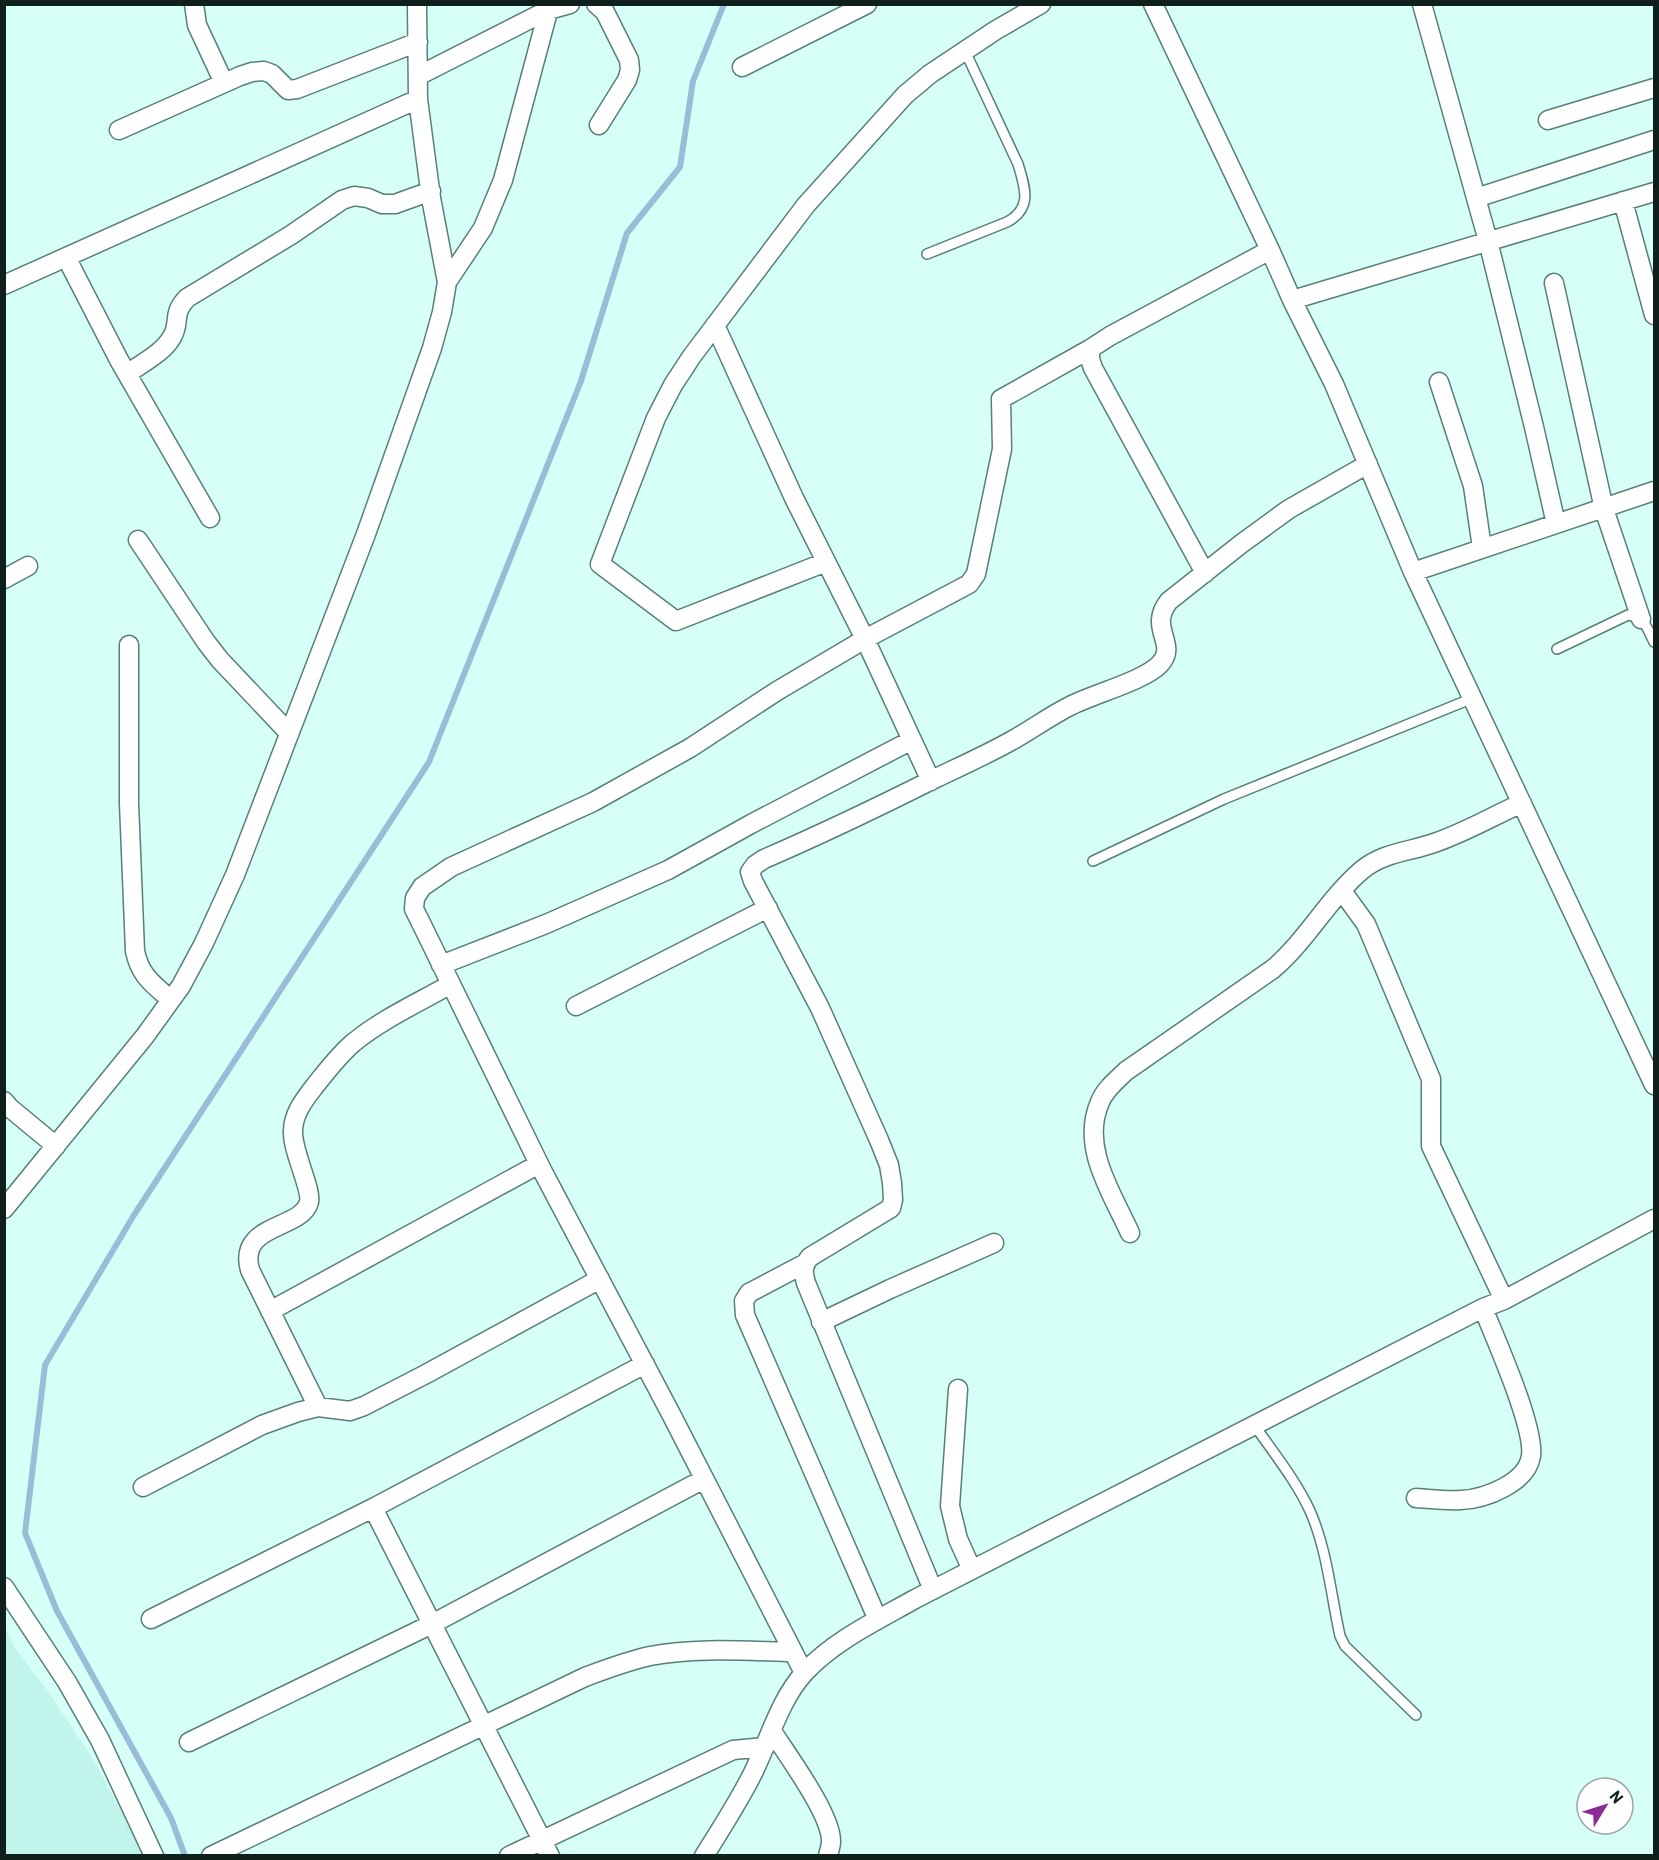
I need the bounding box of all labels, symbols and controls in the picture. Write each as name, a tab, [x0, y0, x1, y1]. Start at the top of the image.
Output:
north arrow	[1575, 1776, 1635, 1836]
text: N	[1606, 1786, 1628, 1806]

